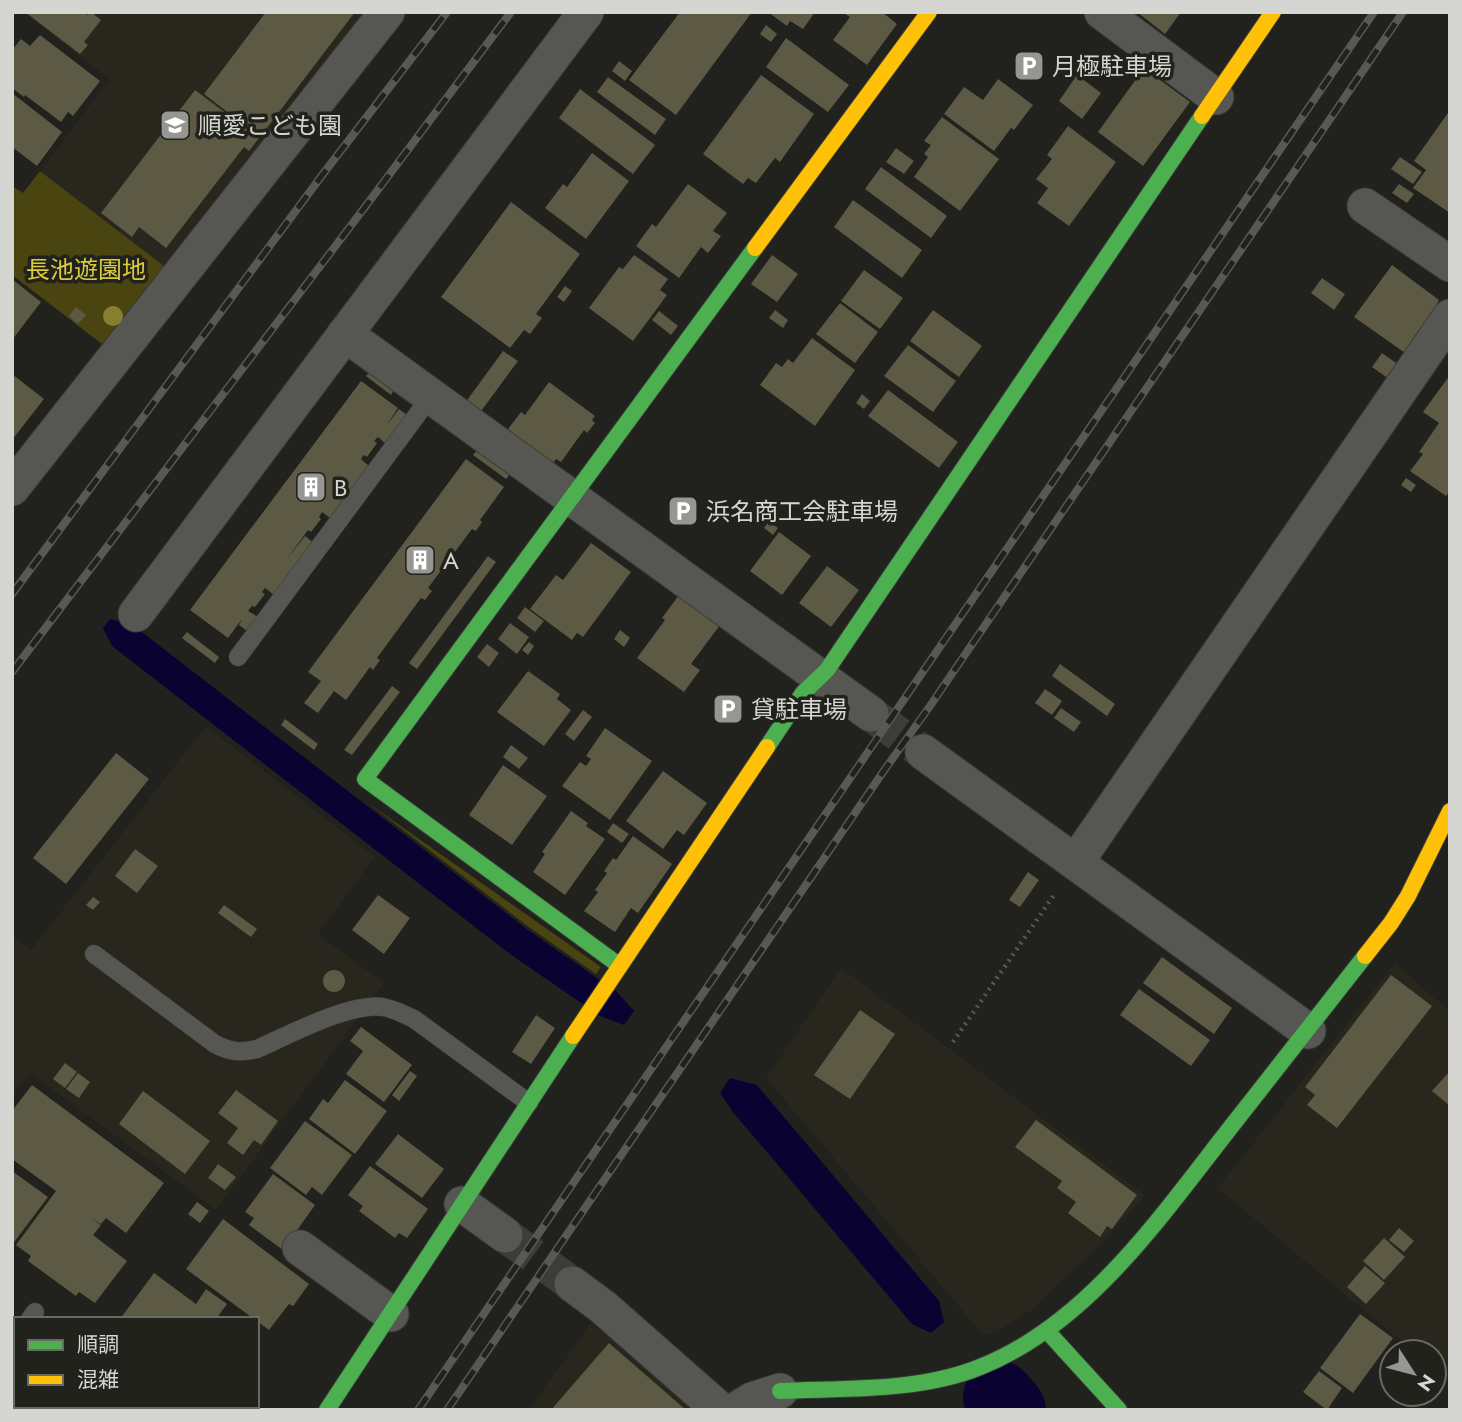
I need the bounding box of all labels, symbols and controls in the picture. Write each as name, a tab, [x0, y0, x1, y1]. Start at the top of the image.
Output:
parking icon: 月極駐車場	[1012, 49, 1046, 83]
place label: 月極駐車場	[1052, 49, 1172, 84]
school or university icon: 順愛こども園	[158, 108, 192, 142]
place label: 順愛こども園	[198, 108, 342, 143]
park label: 長池遊園地	[26, 252, 146, 287]
building icon: B	[294, 470, 328, 504]
place label: B	[334, 470, 347, 505]
parking icon: 浜名商工会駐車場	[666, 494, 700, 528]
place label: 浜名商工会駐車場	[706, 494, 898, 529]
building icon: A	[403, 543, 437, 577]
place label: A	[443, 543, 459, 578]
parking icon: 貸駐車場	[711, 692, 745, 726]
place label: 貸駐車場	[751, 692, 847, 727]
legend	[14, 1317, 259, 1408]
text: 順調	[77, 1330, 119, 1360]
north arrow	[1378, 1338, 1448, 1408]
text: 混雑	[77, 1365, 119, 1395]
text: N	[1411, 1369, 1442, 1397]

